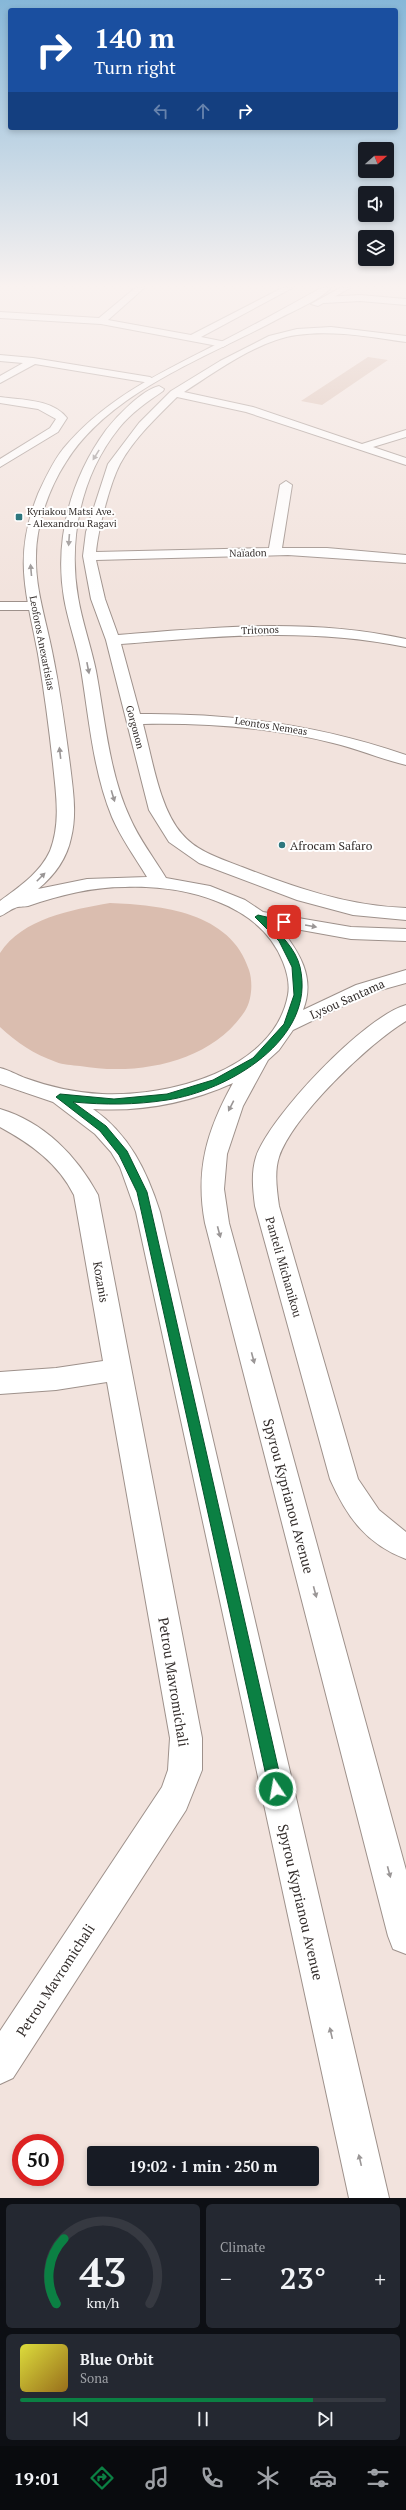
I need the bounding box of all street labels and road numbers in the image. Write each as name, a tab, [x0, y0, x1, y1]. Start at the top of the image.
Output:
street label: Naïadon	[229, 546, 267, 560]
street label: Leoforos Anexartisias	[26, 595, 58, 691]
street label: Tritonos	[241, 623, 279, 637]
street label: Gorgonon	[123, 704, 147, 750]
street label: Leontos Nemeas	[234, 714, 308, 738]
street label: Lysou Santama	[307, 976, 387, 1022]
street label: Panteli Michanikou	[262, 1215, 306, 1319]
street label: Kozanis	[90, 1260, 112, 1304]
street label: Spyrou Kyprianou Avenue	[259, 1416, 319, 1576]
street label: Petrou Mavromichali	[154, 1616, 194, 1748]
street label: Spyrou Kyprianou Avenue	[274, 1822, 328, 1982]
street label: Petrou Mavromichali	[11, 1920, 99, 2040]

